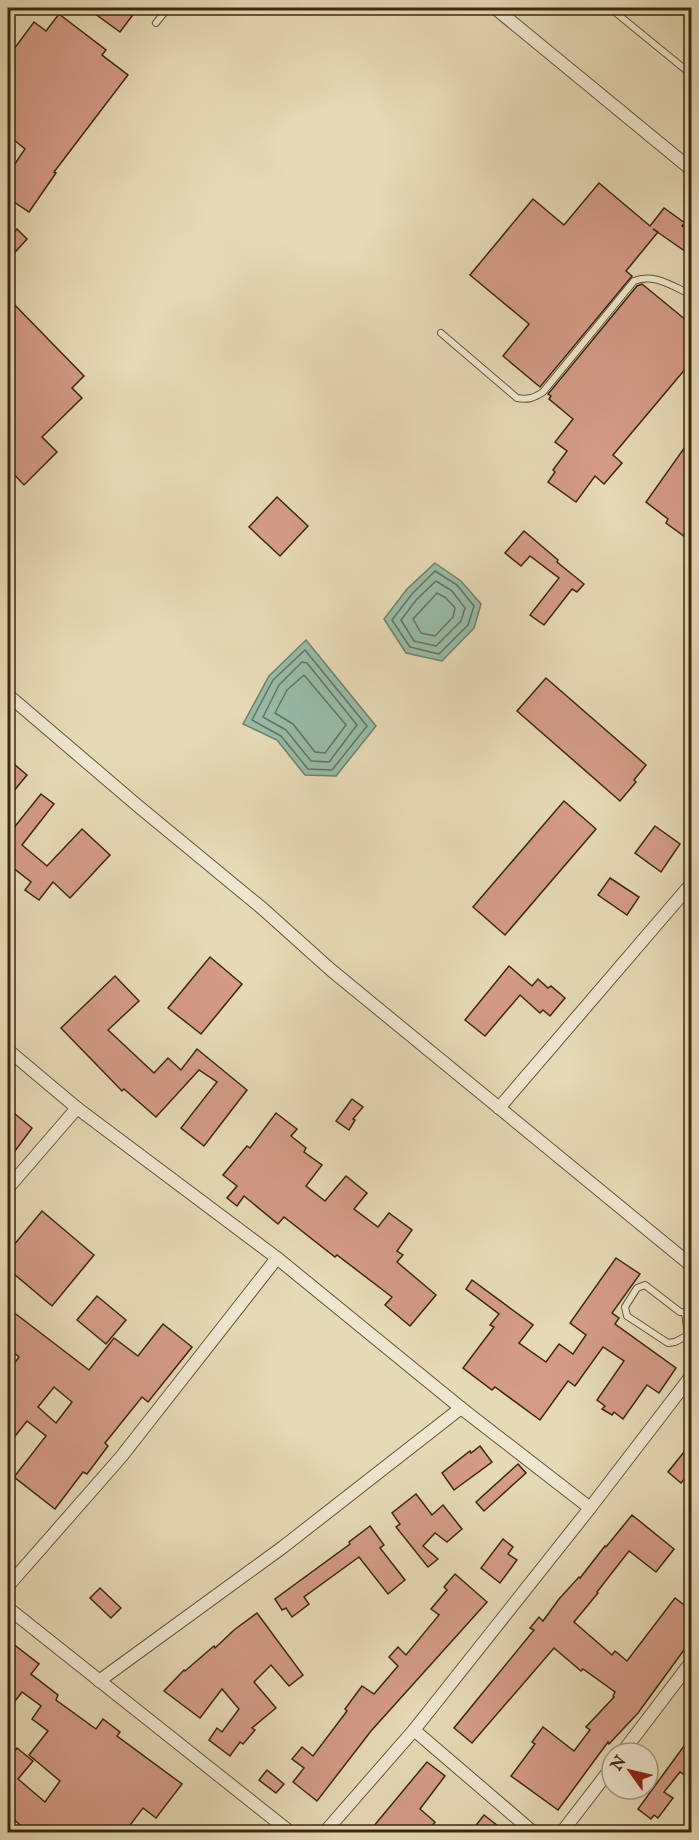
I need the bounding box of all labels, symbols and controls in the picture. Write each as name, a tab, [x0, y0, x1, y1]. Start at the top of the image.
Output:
north arrow	[600, 1741, 660, 1801]
text: N	[607, 1752, 631, 1776]

